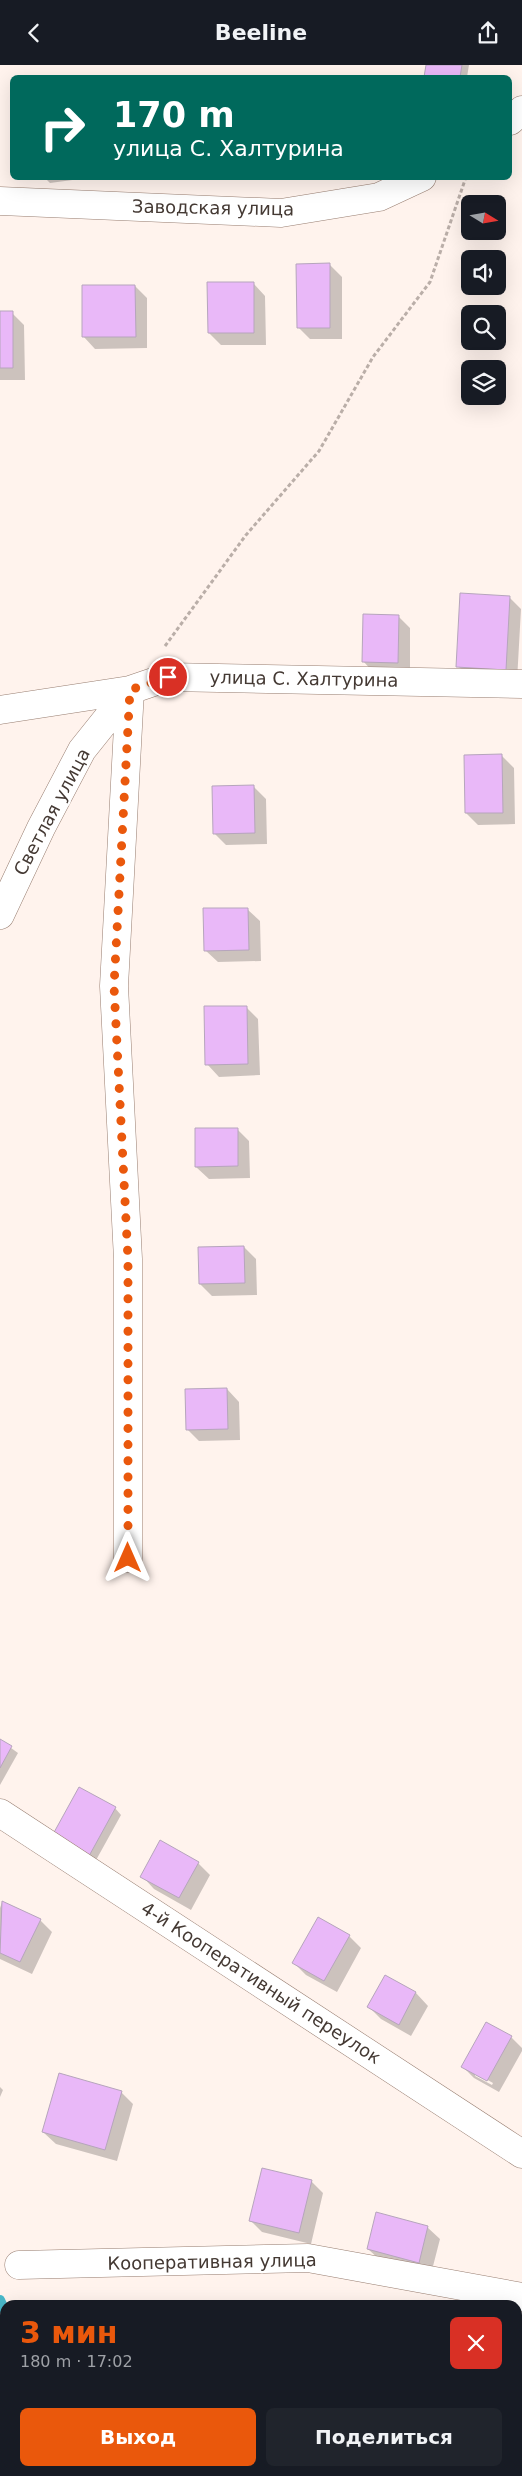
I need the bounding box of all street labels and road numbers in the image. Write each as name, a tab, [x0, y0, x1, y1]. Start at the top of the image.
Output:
street label: Заводская улица	[132, 196, 294, 219]
street label: улица С. Халтурина	[209, 666, 399, 691]
street label: Светлая улица	[9, 745, 94, 879]
street label: 4-й Кооперативный переулок	[138, 1897, 385, 2068]
street label: Кооперативная улица	[107, 2249, 317, 2274]

